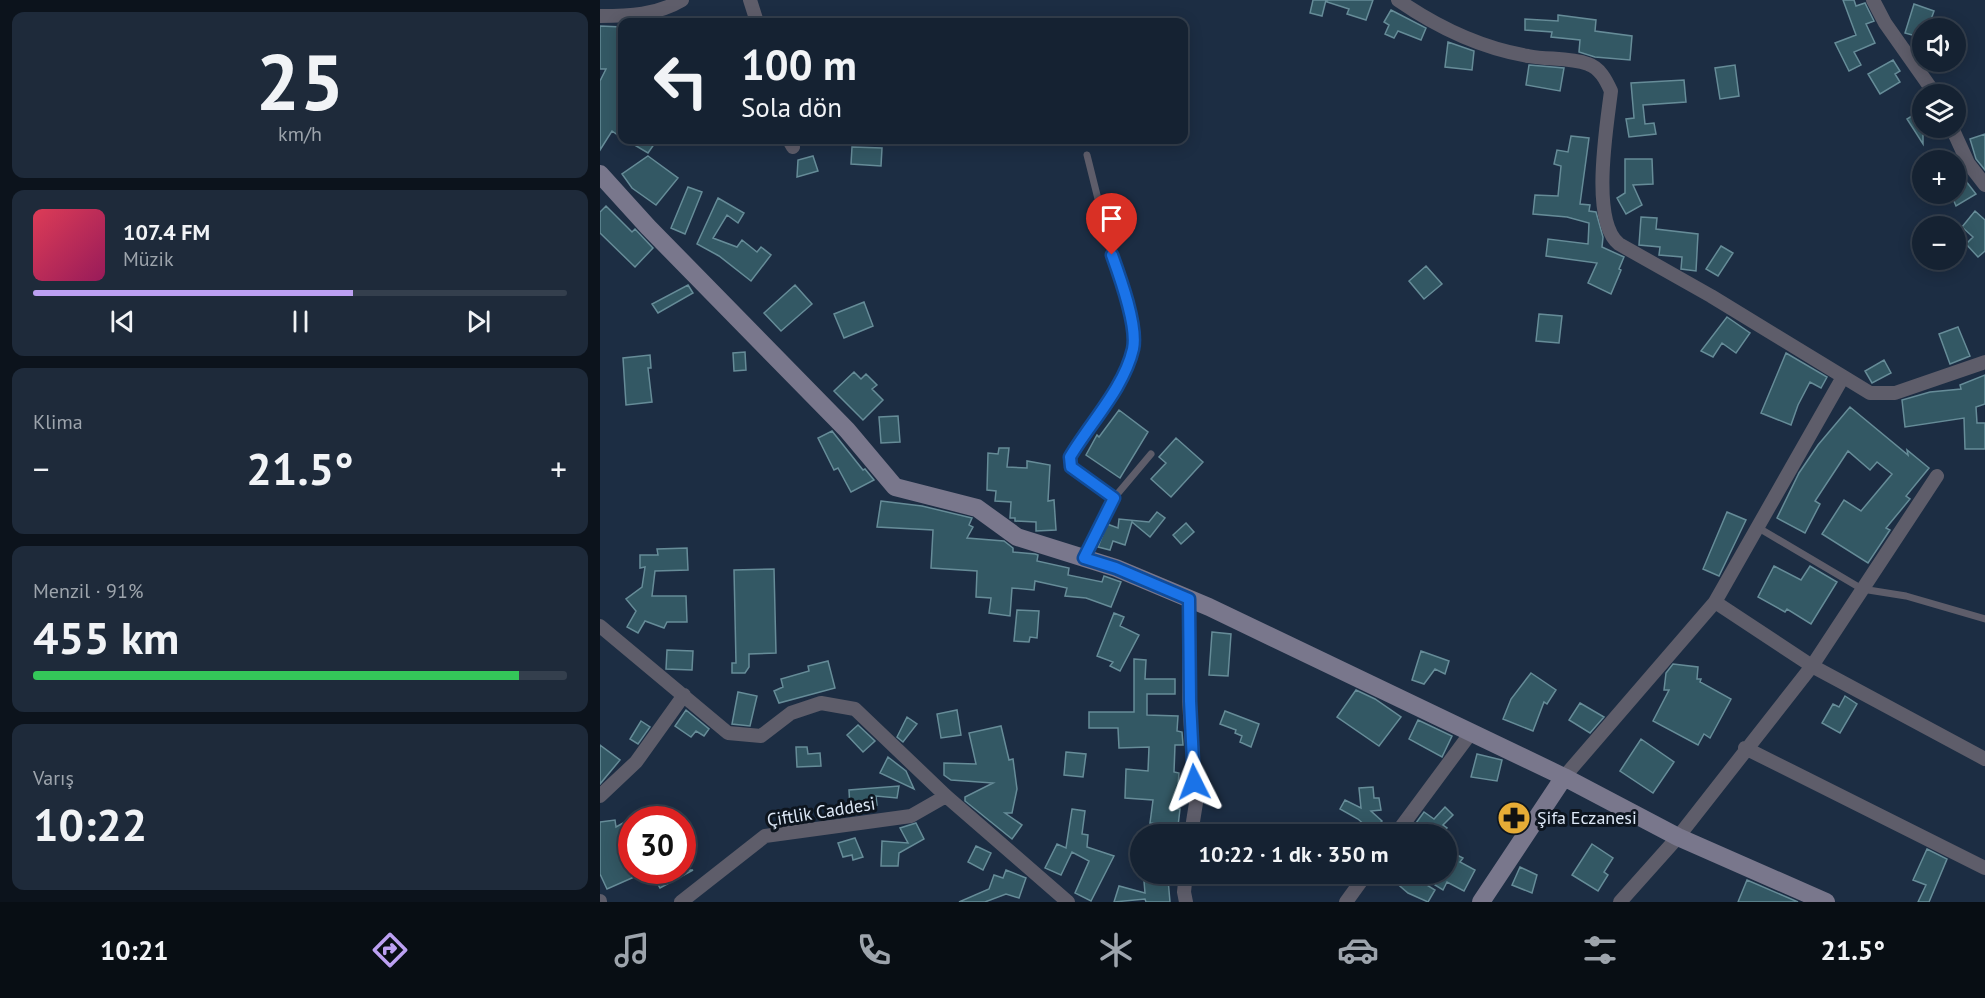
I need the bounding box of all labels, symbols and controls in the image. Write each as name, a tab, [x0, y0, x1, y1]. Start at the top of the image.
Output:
map controls	[1912, 18, 1966, 270]
button: sound	[1912, 18, 1966, 72]
text: 25	[256, 31, 344, 132]
text: 100 m	[741, 37, 857, 92]
icon: left	[642, 42, 720, 120]
button: layers	[1912, 84, 1966, 138]
text: Sola dön	[741, 90, 842, 124]
text: km/h	[278, 121, 322, 147]
button: +	[1912, 150, 1966, 204]
pin	[1086, 193, 1137, 255]
icon: arrive	[1095, 202, 1128, 235]
button: −	[1912, 216, 1966, 270]
text: 107.4 FM	[123, 218, 210, 246]
text: Müzik	[123, 246, 173, 272]
icon: previous	[106, 305, 139, 338]
icon: pause	[284, 305, 317, 338]
icon: next	[462, 305, 495, 338]
text: Klima	[33, 409, 83, 435]
text: 21.5°	[246, 439, 354, 497]
text: −	[33, 447, 50, 490]
text: +	[550, 447, 567, 490]
text: Menzil · 91%	[33, 578, 143, 604]
text: 455 km	[33, 608, 179, 666]
position arrow	[1162, 750, 1226, 814]
text: Varış	[33, 765, 74, 791]
street label: Çiftlik Caddesi	[765, 792, 877, 831]
text: 10:22	[33, 795, 147, 853]
pharmacy icon: Şifa Eczanesi	[1496, 800, 1532, 836]
speed limit sign: 30	[618, 806, 696, 884]
place label: Şifa Eczanesi	[1537, 806, 1637, 829]
text: 10:22 · 1 dk · 350 m	[1199, 840, 1388, 868]
icon: directions	[369, 929, 411, 971]
icon: music	[611, 929, 653, 971]
icon: phone	[853, 929, 895, 971]
icon: climate	[1095, 929, 1137, 971]
icon: car	[1337, 929, 1379, 971]
icon: filters	[1579, 929, 1621, 971]
text: 10:21	[100, 933, 169, 967]
text: 21.5°	[1821, 933, 1885, 967]

